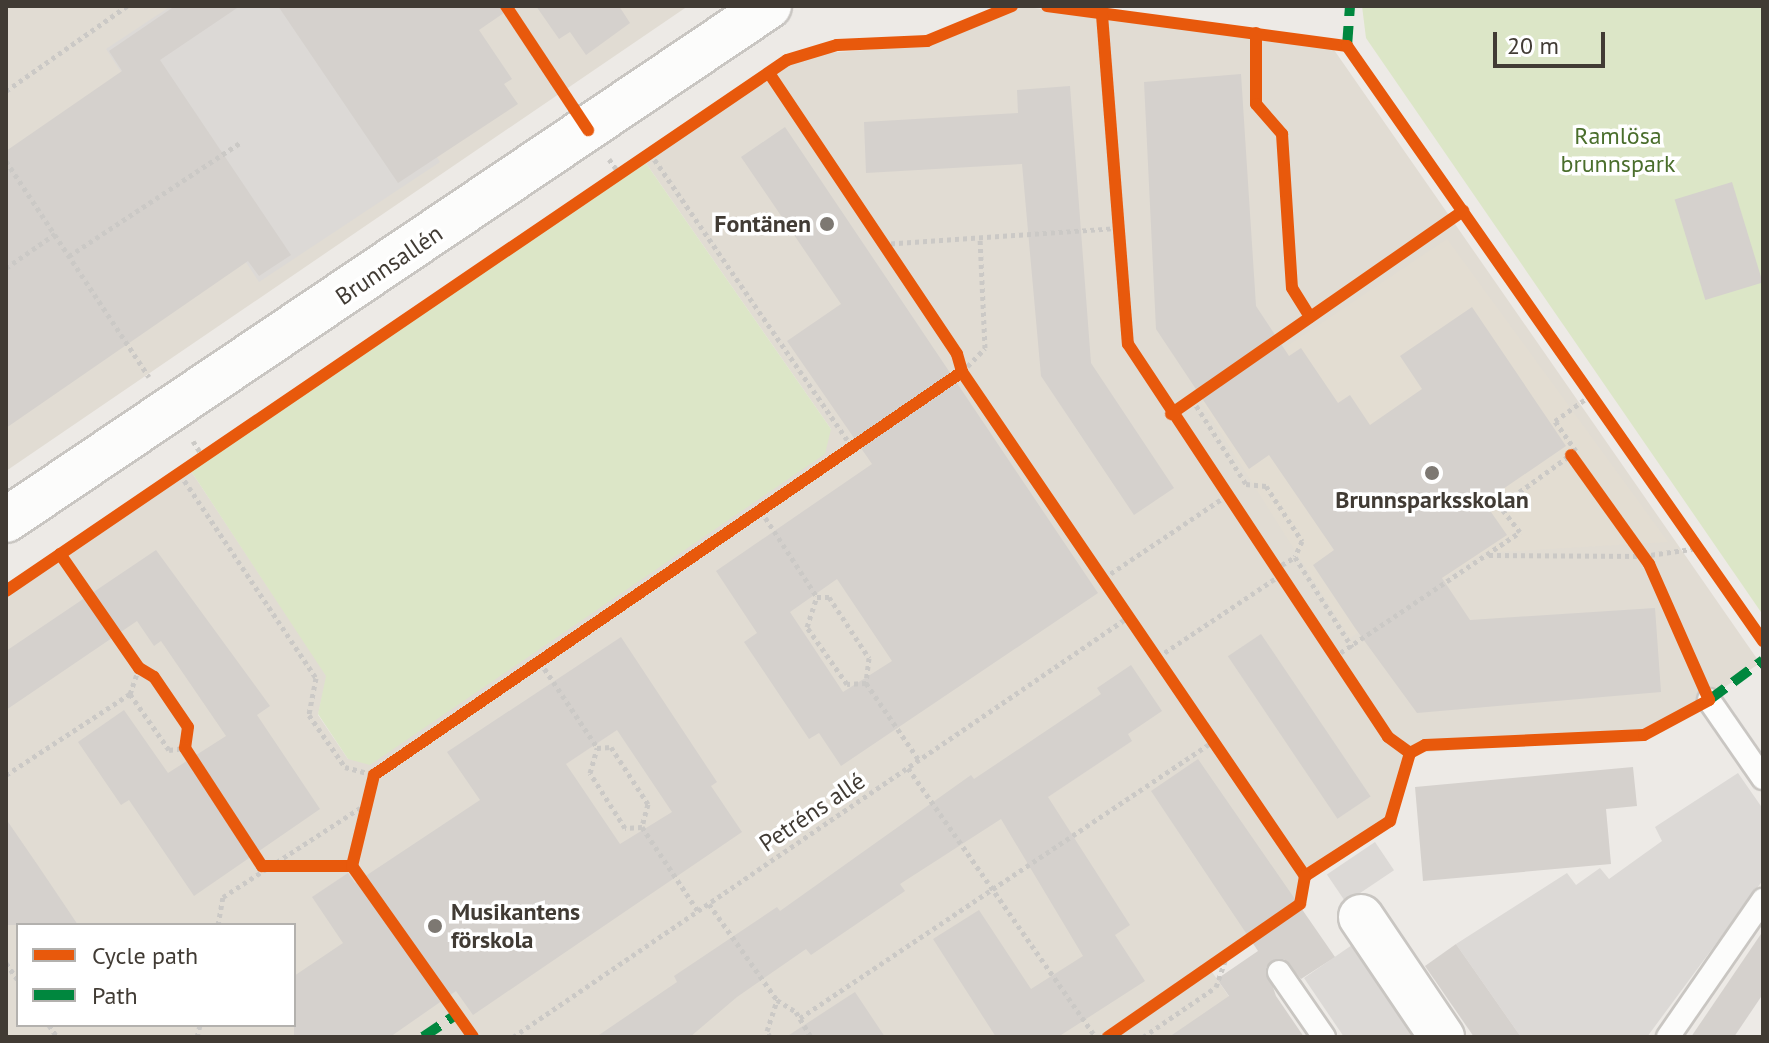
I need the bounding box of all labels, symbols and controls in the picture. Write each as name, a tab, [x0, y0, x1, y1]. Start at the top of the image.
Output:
scale bar	[1497, 16, 1609, 66]
text: 20 m	[1507, 30, 1559, 61]
park label: Ramlösa brunnspark	[1561, 122, 1675, 178]
place label: Fontänen	[714, 210, 811, 238]
marker: Fontänen	[818, 215, 836, 233]
street label: Brunnsallén	[330, 219, 448, 311]
marker: Brunnsparksskolan	[1423, 464, 1441, 482]
place label: Brunnsparksskolan	[1335, 486, 1529, 514]
street label: Petréns allé	[754, 766, 870, 858]
place label: Musikantens förskola	[451, 898, 580, 954]
marker: Musikantens förskola	[426, 917, 444, 935]
legend	[16, 923, 296, 1027]
text: Cycle path	[92, 940, 198, 971]
text: Path	[92, 980, 138, 1011]

